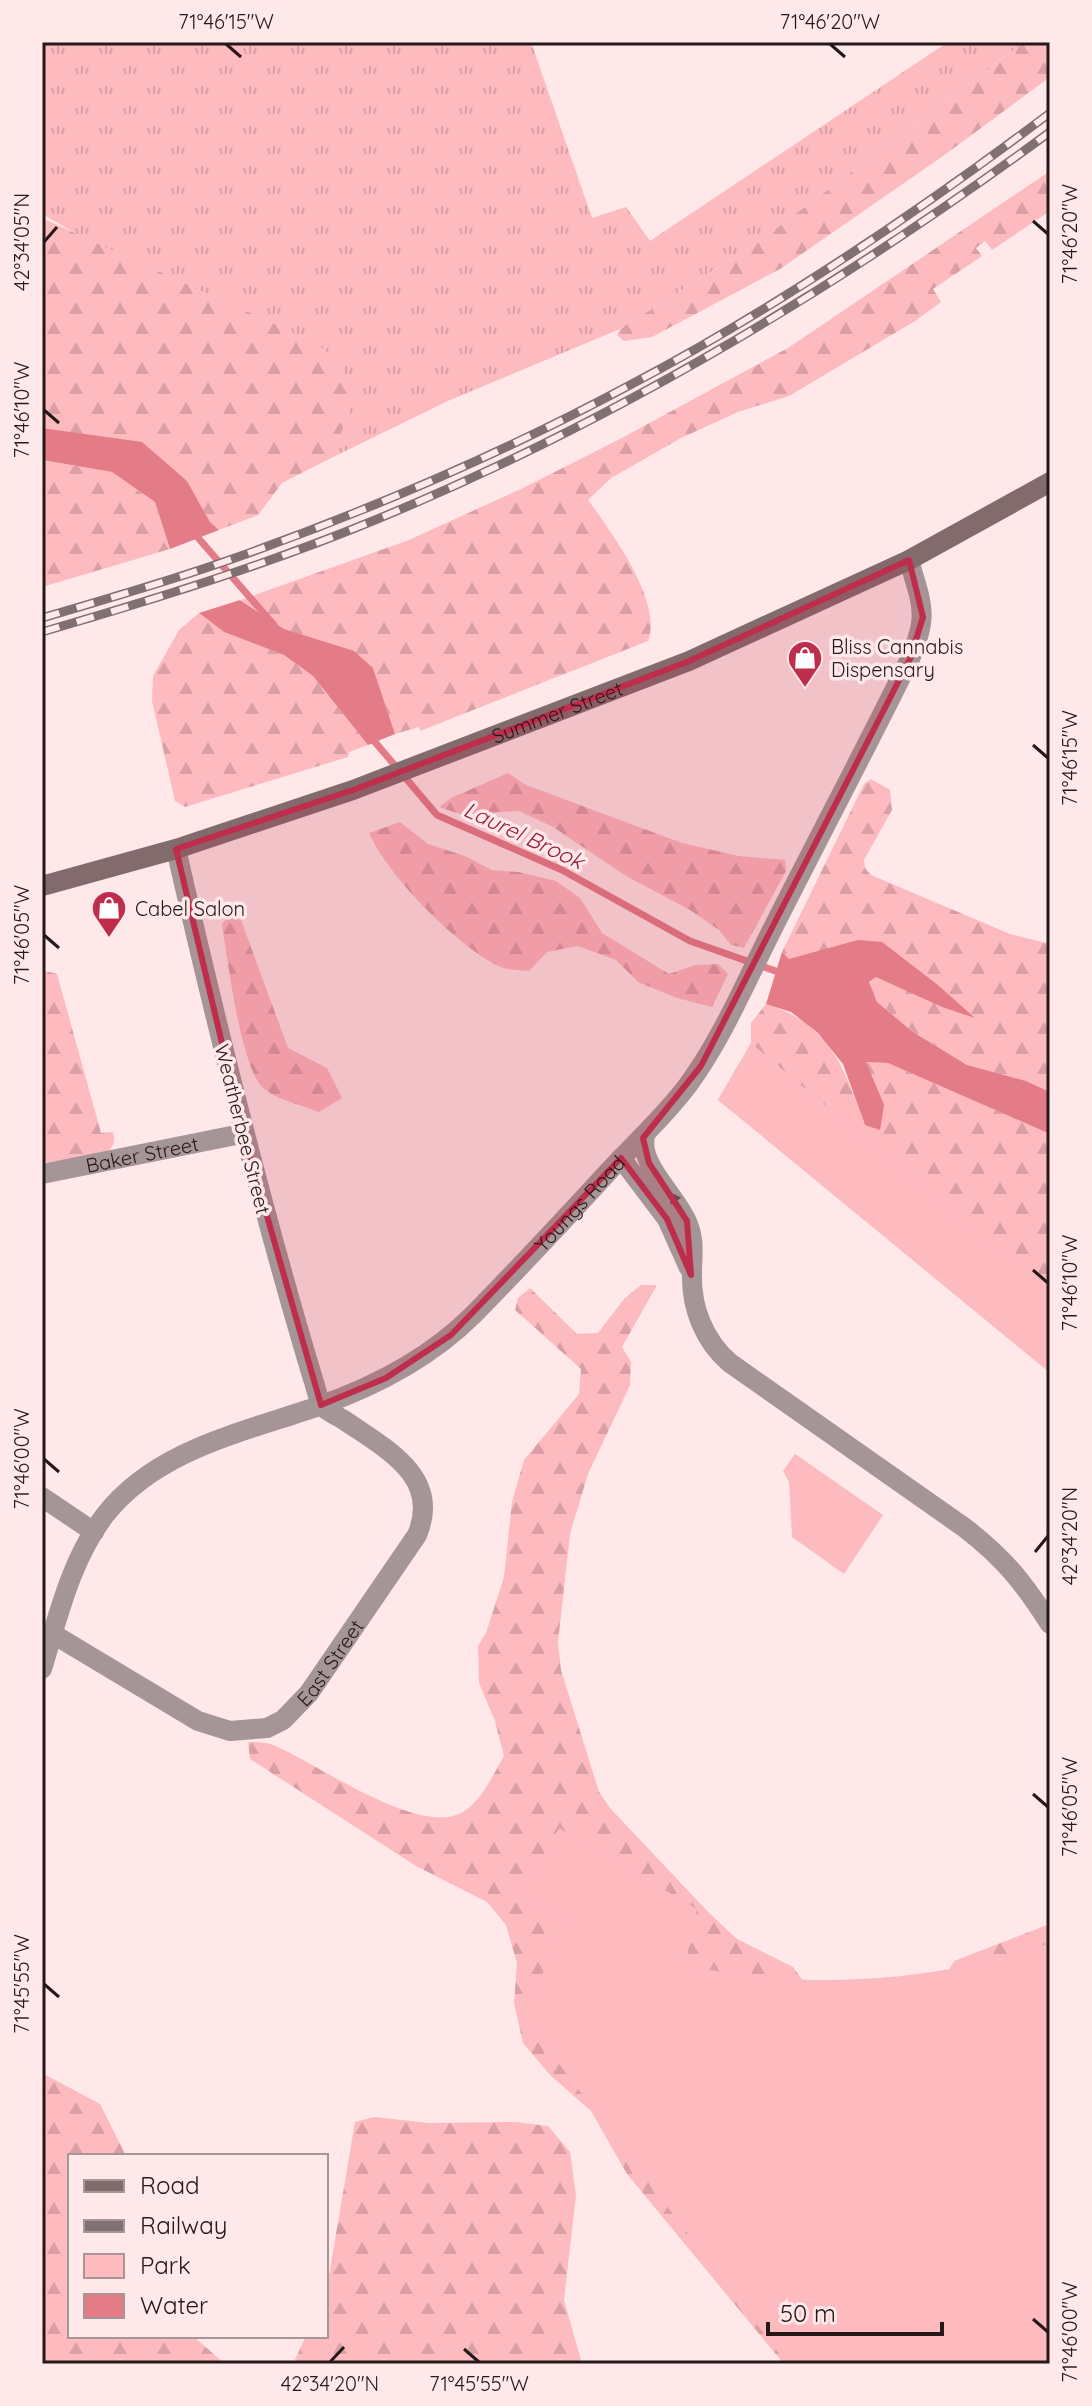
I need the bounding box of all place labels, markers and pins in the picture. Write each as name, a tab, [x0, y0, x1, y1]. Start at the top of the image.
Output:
place label: Bliss Cannabis Dispensary	[831, 634, 963, 682]
shop icon: Bliss Cannabis Dispensary	[786, 639, 824, 689]
shop icon: Cabel Salon	[90, 889, 128, 939]
place label: Cabel Salon	[135, 896, 245, 921]

